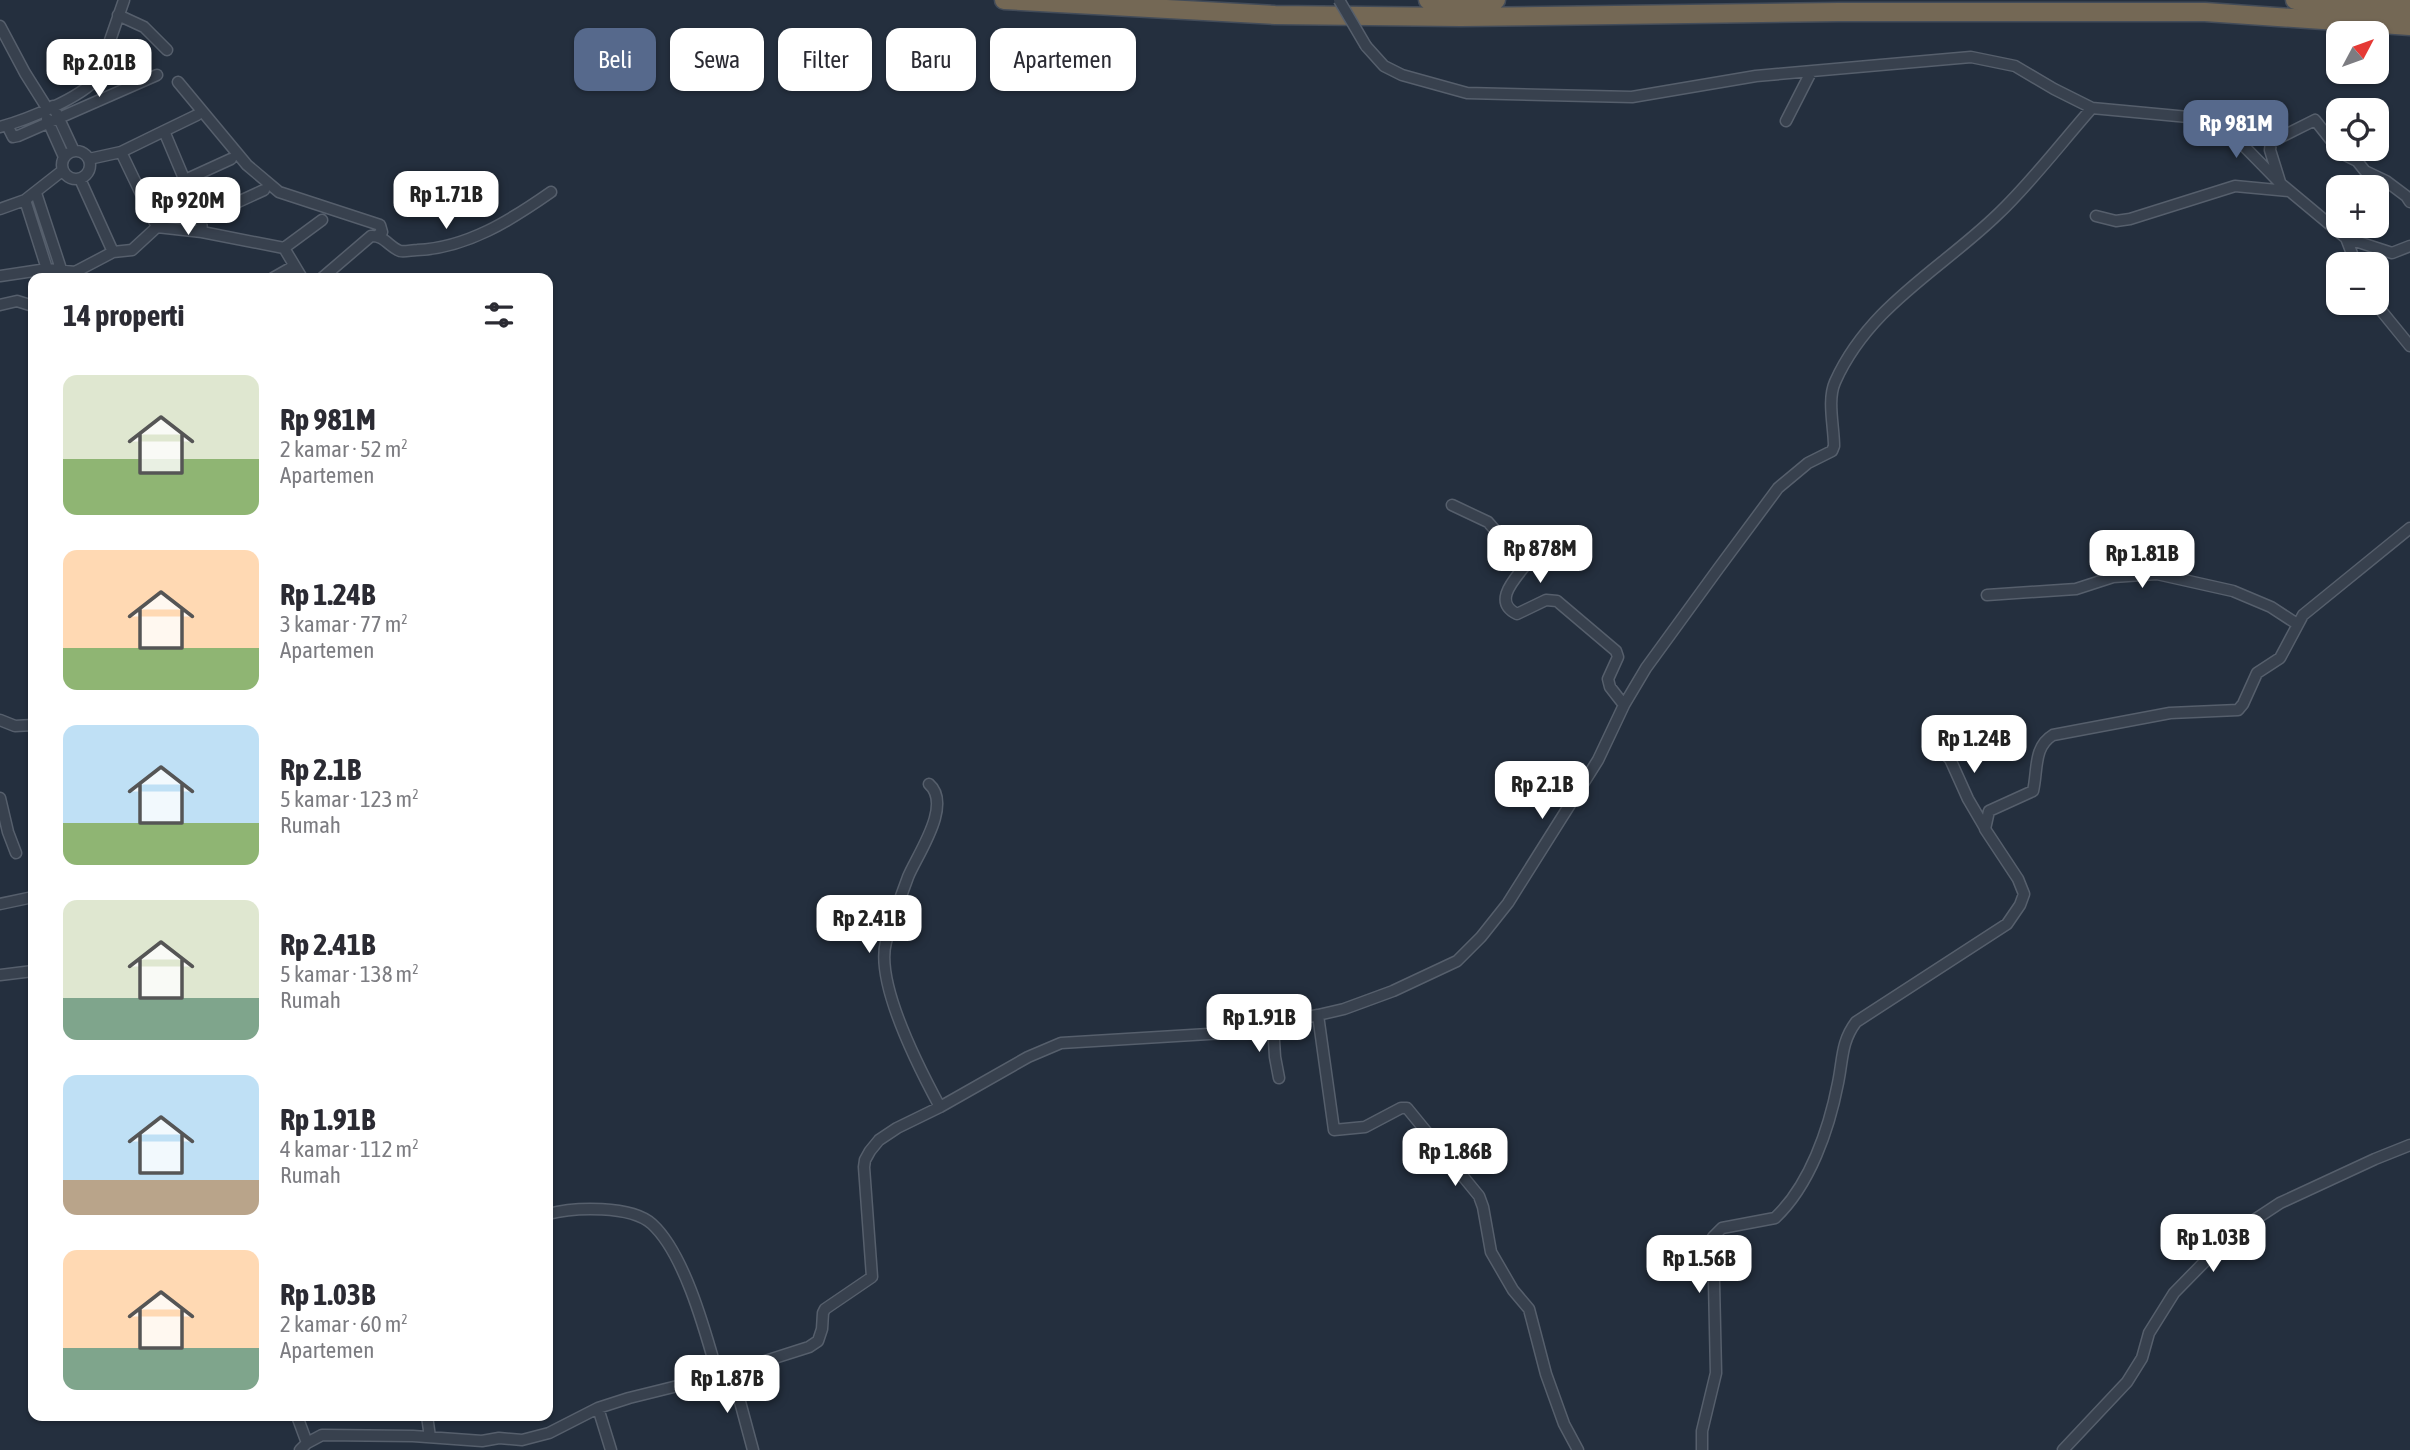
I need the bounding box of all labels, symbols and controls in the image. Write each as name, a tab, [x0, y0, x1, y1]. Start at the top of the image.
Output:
north arrow	[2326, 21, 2389, 84]
map controls	[2326, 21, 2389, 315]
chip: Beli	[574, 28, 656, 91]
chip: Sewa	[670, 28, 764, 91]
chip: Filter	[778, 28, 872, 91]
chip: Baru	[886, 28, 976, 91]
chip: Apartemen	[990, 28, 1136, 91]
pin: Rp 2.01B	[27, 40, 171, 99]
text: Rp 2.01B	[63, 49, 135, 75]
button: locate	[2326, 98, 2389, 161]
pin: Rp 981M	[2171, 100, 2301, 160]
text: Rp 981M	[2199, 110, 2273, 136]
pin: Rp 1.71B	[374, 172, 518, 231]
button: +	[2326, 175, 2389, 238]
pin: Rp 920M	[123, 177, 253, 237]
text: Rp 1.71B	[410, 181, 482, 207]
text: Rp 920M	[151, 187, 225, 213]
button: −	[2326, 252, 2389, 315]
icon: filters	[480, 296, 518, 334]
text: 14 properti	[63, 298, 184, 332]
text: Rp 981M	[280, 402, 376, 436]
icon: home	[119, 403, 203, 487]
text: 2 kamar · 52 m²	[280, 436, 408, 462]
text: Apartemen	[280, 462, 374, 488]
pin: Rp 878M	[1475, 526, 1605, 585]
pin: Rp 1.81B	[2070, 530, 2214, 590]
text: Rp 878M	[1503, 535, 1577, 561]
text: Rp 1.81B	[2106, 540, 2178, 566]
text: Rp 1.24B	[280, 577, 375, 611]
icon: home	[119, 578, 203, 662]
text: 3 kamar · 77 m²	[280, 611, 408, 637]
text: Apartemen	[280, 637, 374, 663]
pin: Rp 1.24B	[1902, 716, 2046, 775]
text: Rp 1.24B	[1938, 725, 2010, 751]
text: Rp 2.1B	[280, 752, 361, 786]
icon: home	[119, 753, 203, 837]
pin: Rp 2.1B	[1477, 762, 1607, 821]
text: Rp 2.1B	[1511, 771, 1573, 797]
text: 5 kamar · 123 m²	[280, 786, 419, 812]
text: Rumah	[280, 812, 341, 838]
pin: Rp 2.41B	[797, 895, 941, 955]
text: Rp 2.41B	[833, 905, 905, 931]
text: Rp 2.41B	[280, 927, 375, 961]
icon: home	[119, 928, 203, 1012]
text: 5 kamar · 138 m²	[280, 961, 419, 987]
text: Rumah	[280, 987, 341, 1013]
pin: Rp 1.91B	[1187, 995, 1331, 1054]
text: Rp 1.91B	[1223, 1004, 1295, 1030]
text: Rp 1.91B	[280, 1102, 375, 1136]
icon: home	[119, 1103, 203, 1187]
pin: Rp 1.86B	[1383, 1128, 1527, 1188]
text: 4 kamar · 112 m²	[280, 1136, 419, 1162]
text: Rp 1.86B	[1419, 1138, 1491, 1164]
text: Rumah	[280, 1162, 341, 1188]
pin: Rp 1.03B	[2141, 1214, 2285, 1274]
text: Rp 1.03B	[2177, 1224, 2249, 1250]
pin: Rp 1.56B	[1627, 1236, 1771, 1295]
text: Rp 1.56B	[1663, 1245, 1735, 1271]
text: Rp 1.03B	[280, 1277, 375, 1311]
icon: home	[119, 1278, 203, 1362]
text: 2 kamar · 60 m²	[280, 1311, 408, 1337]
text: Apartemen	[280, 1337, 374, 1363]
pin: Rp 1.87B	[655, 1356, 799, 1415]
text: Rp 1.87B	[691, 1365, 763, 1391]

